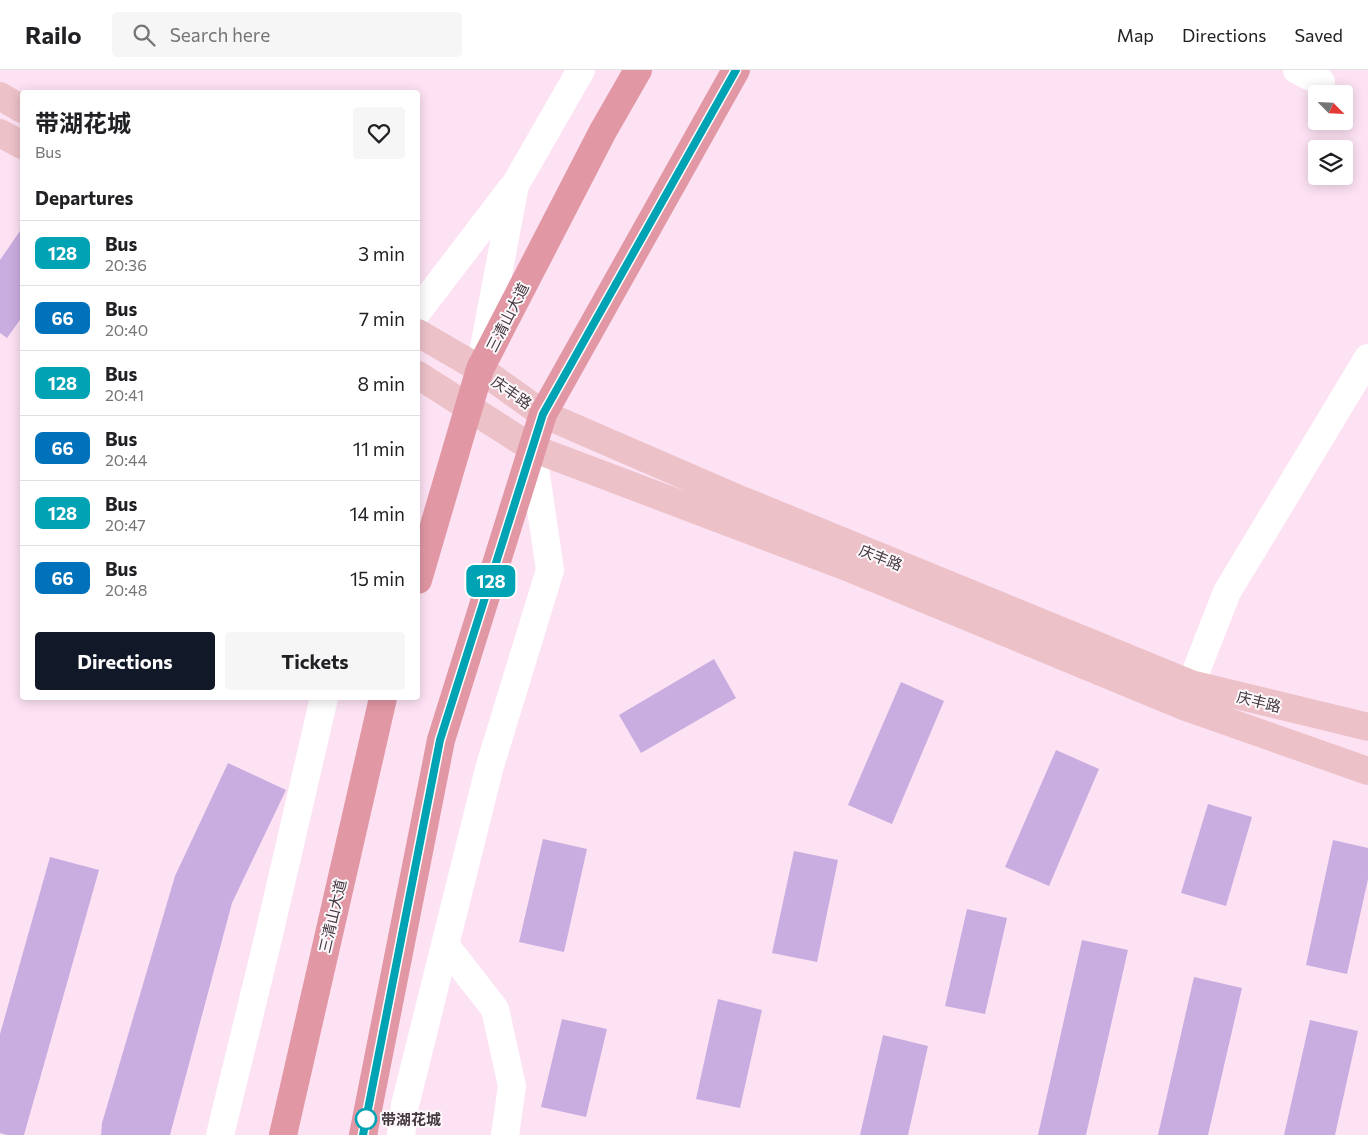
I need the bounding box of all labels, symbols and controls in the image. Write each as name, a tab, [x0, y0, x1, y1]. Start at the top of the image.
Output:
search box	[112, 12, 462, 57]
text: Railo	[25, 20, 82, 49]
icon: search	[130, 21, 158, 49]
text: Search here	[170, 23, 270, 46]
text: Map	[1117, 24, 1154, 46]
text: Directions	[1182, 24, 1266, 46]
text: Saved	[1294, 24, 1343, 46]
north arrow	[1308, 85, 1352, 130]
map controls	[1308, 85, 1353, 185]
button: heart	[353, 107, 405, 159]
text: 带湖花城	[35, 108, 131, 137]
button: layers	[1308, 140, 1353, 185]
text: Bus	[35, 142, 62, 161]
text: Departures	[35, 186, 133, 209]
text: Bus	[105, 232, 137, 255]
text: 128	[48, 242, 77, 264]
text: 3 min	[358, 242, 405, 265]
text: 20:36	[105, 255, 147, 274]
street label: 三清山大道	[482, 279, 532, 355]
text: Bus	[105, 297, 137, 320]
text: 66	[51, 307, 74, 329]
text: 7 min	[359, 307, 405, 330]
text: 20:40	[105, 320, 148, 339]
text: Bus	[105, 362, 137, 385]
text: 128	[48, 372, 77, 394]
text: 8 min	[357, 372, 405, 395]
street label: 庆丰路	[488, 372, 536, 412]
text: 20:41	[105, 385, 144, 404]
text: Bus	[105, 427, 137, 450]
text: 66	[51, 437, 74, 459]
text: 11 min	[353, 437, 405, 460]
text: 20:44	[105, 450, 147, 469]
text: Bus	[105, 492, 137, 515]
text: 128	[48, 502, 77, 524]
text: 14 min	[349, 502, 405, 525]
text: 20:47	[105, 515, 146, 534]
street label: 庆丰路	[857, 540, 905, 574]
text: Bus	[105, 557, 137, 580]
line badge: 128	[462, 565, 520, 597]
text: 66	[51, 567, 74, 589]
text: 15 min	[350, 567, 405, 590]
text: 128	[476, 570, 506, 592]
text: 20:48	[105, 580, 147, 599]
button: Directions	[35, 632, 215, 690]
button: Tickets	[225, 632, 405, 690]
street label: 庆丰路	[1235, 687, 1283, 715]
street label: 三清山大道	[315, 877, 349, 955]
marker: 带湖花城	[355, 1108, 377, 1130]
place label: 带湖花城	[381, 1110, 441, 1128]

